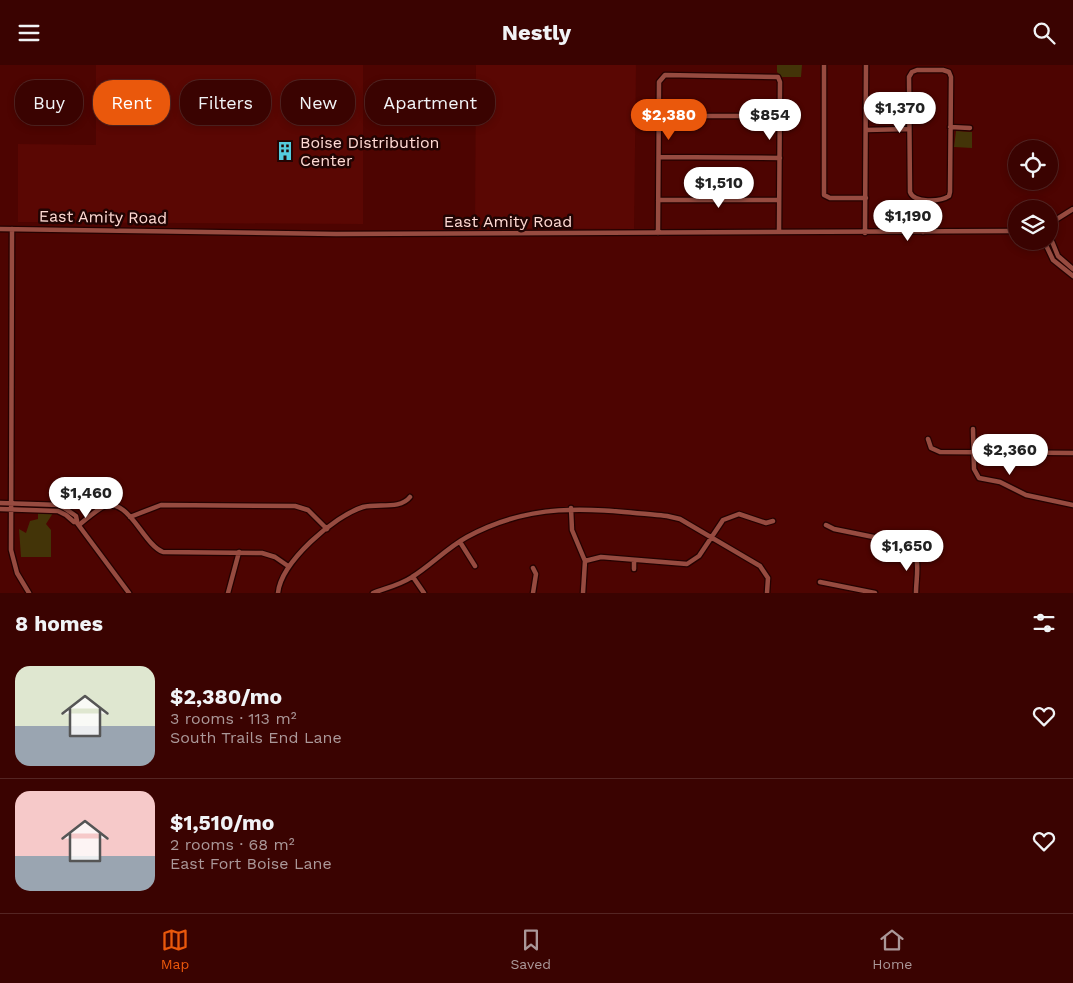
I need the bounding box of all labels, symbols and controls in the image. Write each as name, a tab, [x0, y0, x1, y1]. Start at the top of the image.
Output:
icon: menu	[15, 19, 43, 47]
icon: search	[1030, 19, 1058, 47]
text: Nestly	[502, 20, 571, 45]
chip: Buy	[15, 80, 83, 125]
chip: Rent	[93, 80, 170, 125]
chip: Filters	[180, 80, 271, 125]
chip: New	[281, 80, 355, 125]
chip: Apartment	[365, 80, 495, 125]
pin: $1,370	[859, 92, 941, 134]
text: $1,370	[875, 98, 925, 117]
pin: $2,380	[628, 99, 710, 141]
pin: $854	[740, 99, 800, 141]
text: $2,380	[642, 105, 696, 124]
text: $854	[750, 105, 790, 124]
place label: Boise Distribution Center	[300, 133, 439, 170]
building icon: Boise Distribution Center	[274, 140, 296, 162]
map controls	[1008, 140, 1058, 250]
button: locate	[1008, 140, 1058, 190]
pin: $1,510	[678, 167, 760, 209]
text: $1,510	[695, 173, 743, 192]
pin: $1,190	[867, 199, 949, 242]
button: layers	[1008, 200, 1058, 250]
street label: East Amity Road	[39, 206, 167, 228]
text: $1,190	[884, 206, 932, 225]
street label: East Amity Road	[444, 212, 572, 231]
pin: $2,360	[969, 433, 1051, 476]
text: $2,360	[983, 440, 1037, 459]
pin: $1,460	[45, 477, 127, 519]
text: $1,460	[60, 483, 112, 502]
pin: $1,650	[866, 529, 948, 572]
text: $1,650	[881, 536, 933, 555]
icon: filters	[1030, 609, 1058, 637]
text: 8 homes	[15, 611, 103, 636]
text: $2,380/mo	[170, 684, 282, 709]
icon: home	[55, 686, 115, 746]
icon: heart	[1030, 702, 1058, 730]
text: 3 rooms · 113 m²	[170, 709, 297, 728]
text: South Trails End Lane	[170, 728, 342, 747]
text: $1,510/mo	[170, 810, 274, 835]
icon: home	[55, 811, 115, 871]
icon: heart	[1030, 827, 1058, 855]
text: 2 rooms · 68 m²	[170, 835, 295, 854]
text: East Fort Boise Lane	[170, 854, 332, 873]
tab: Map	[161, 926, 189, 972]
tab: Saved	[510, 926, 551, 972]
tab: Home	[872, 926, 912, 972]

